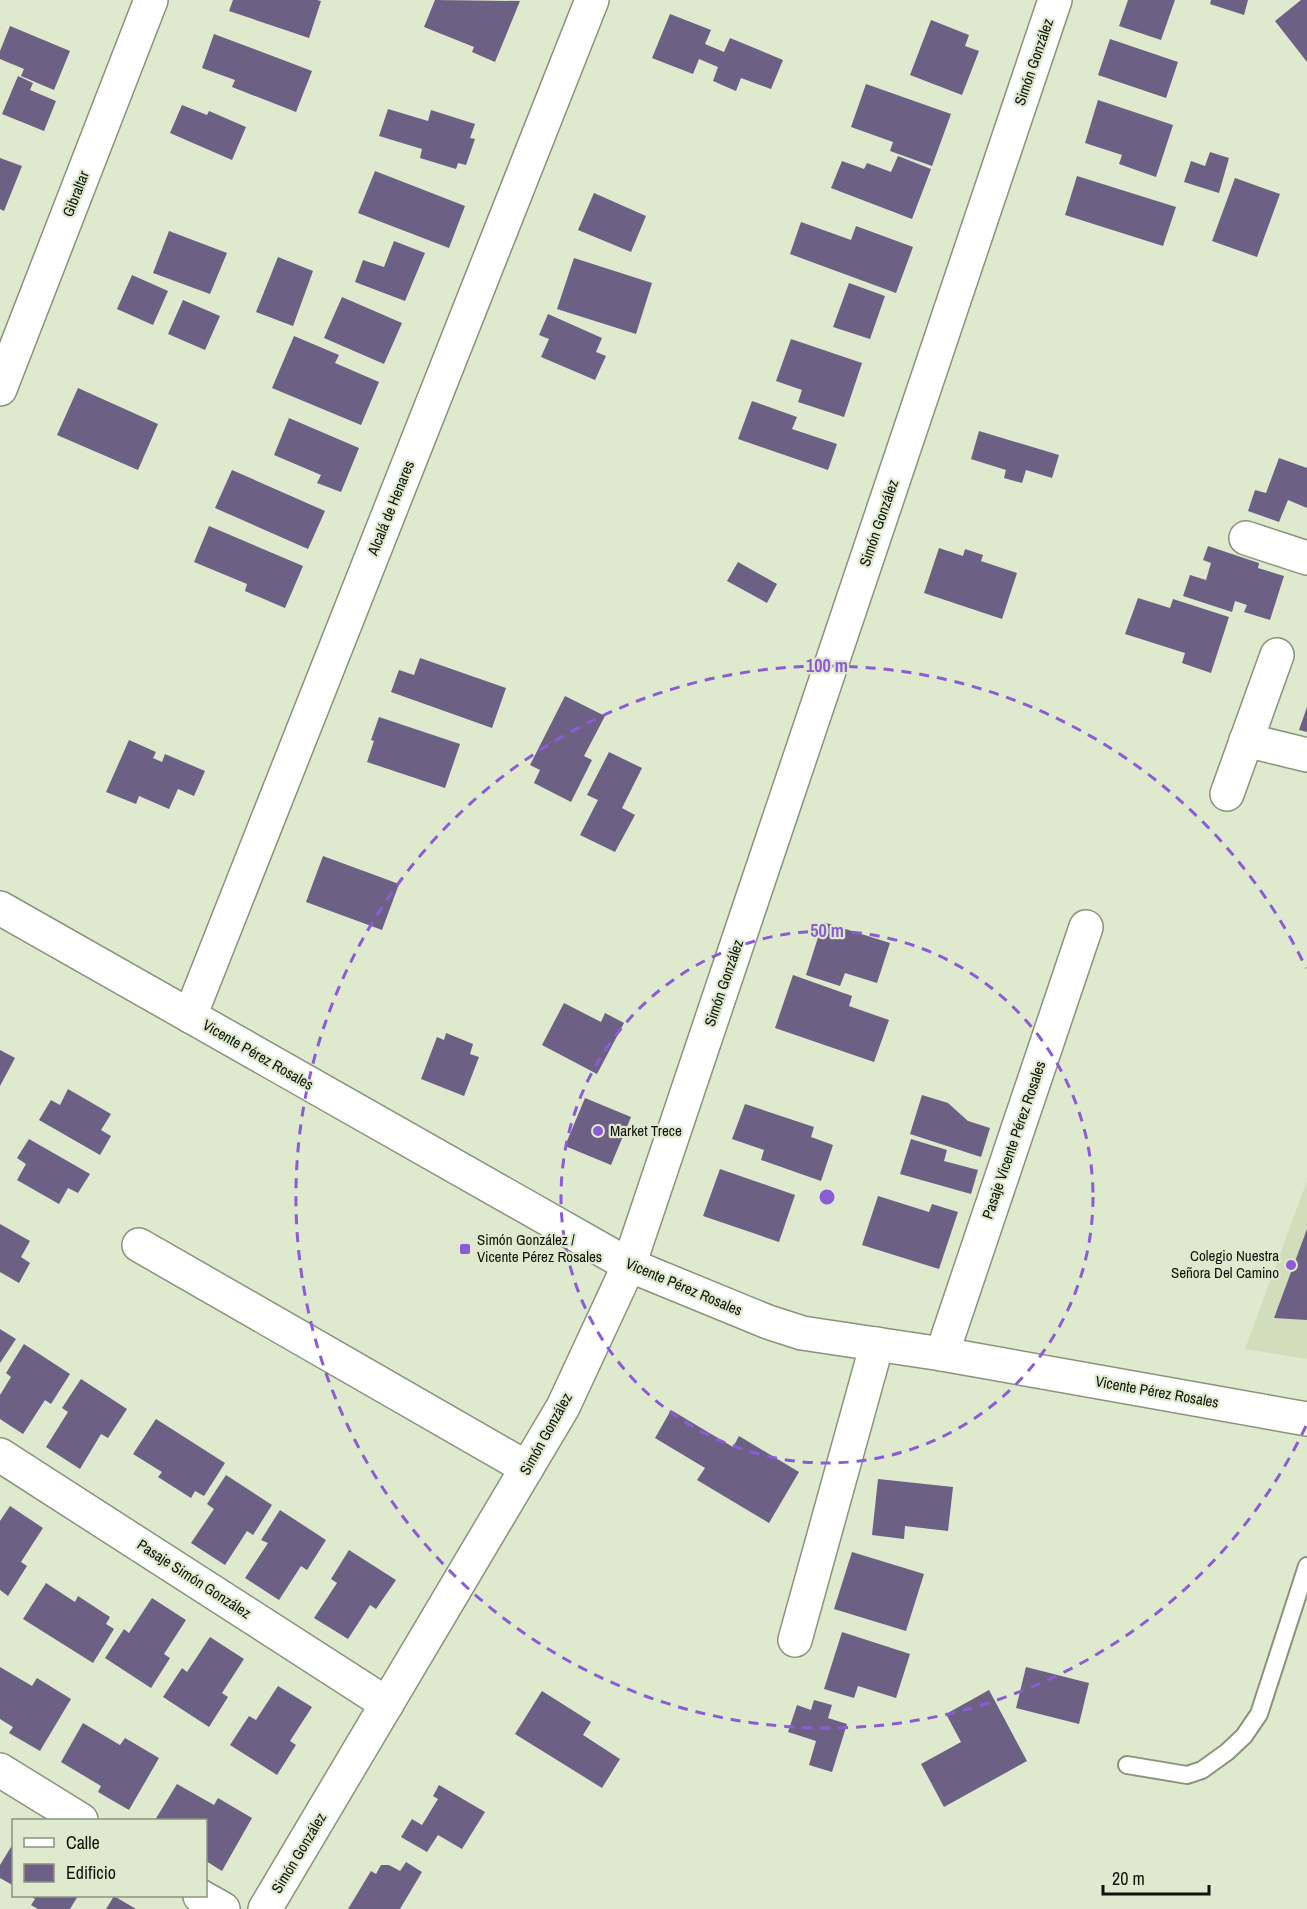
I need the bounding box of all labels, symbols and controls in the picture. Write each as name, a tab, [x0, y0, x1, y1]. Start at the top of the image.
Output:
street label: Simón González	[1009, 15, 1058, 108]
street label: Gibraltar	[57, 168, 94, 220]
street label: Alcalá de Henares	[362, 457, 419, 559]
street label: Simón González	[854, 476, 903, 569]
text: 100 m	[806, 653, 848, 678]
text: 50 m	[810, 918, 844, 943]
street label: Simón González	[699, 936, 748, 1029]
street label: Vicente Pérez Rosales	[199, 1014, 318, 1095]
street label: Pasaje Vicente Pérez Rosales	[977, 1058, 1050, 1222]
place label: Market Trece	[610, 1120, 682, 1141]
marker: Market Trece	[591, 1124, 605, 1138]
centre of rings	[817, 1187, 837, 1207]
place label: Simón González / Vicente Pérez Rosales	[477, 1229, 602, 1267]
marker: Simón González / Vicente Pérez Rosales	[458, 1242, 472, 1256]
place label: Colegio Nuestra Señora Del Camino	[1171, 1245, 1279, 1283]
street label: Vicente Pérez Rosales	[623, 1252, 746, 1321]
marker: Colegio Nuestra Señora Del Camino	[1284, 1258, 1298, 1272]
street label: Vicente Pérez Rosales	[1094, 1370, 1220, 1413]
street label: Simón González	[514, 1389, 577, 1479]
street label: Pasaje Simón González	[133, 1534, 255, 1623]
street label: Simón González	[266, 1808, 331, 1897]
legend	[12, 1819, 207, 1897]
text: Calle	[66, 1830, 100, 1855]
scale bar	[1103, 1858, 1210, 1896]
text: Edificio	[66, 1860, 116, 1885]
text: 20 m	[1112, 1866, 1145, 1891]

